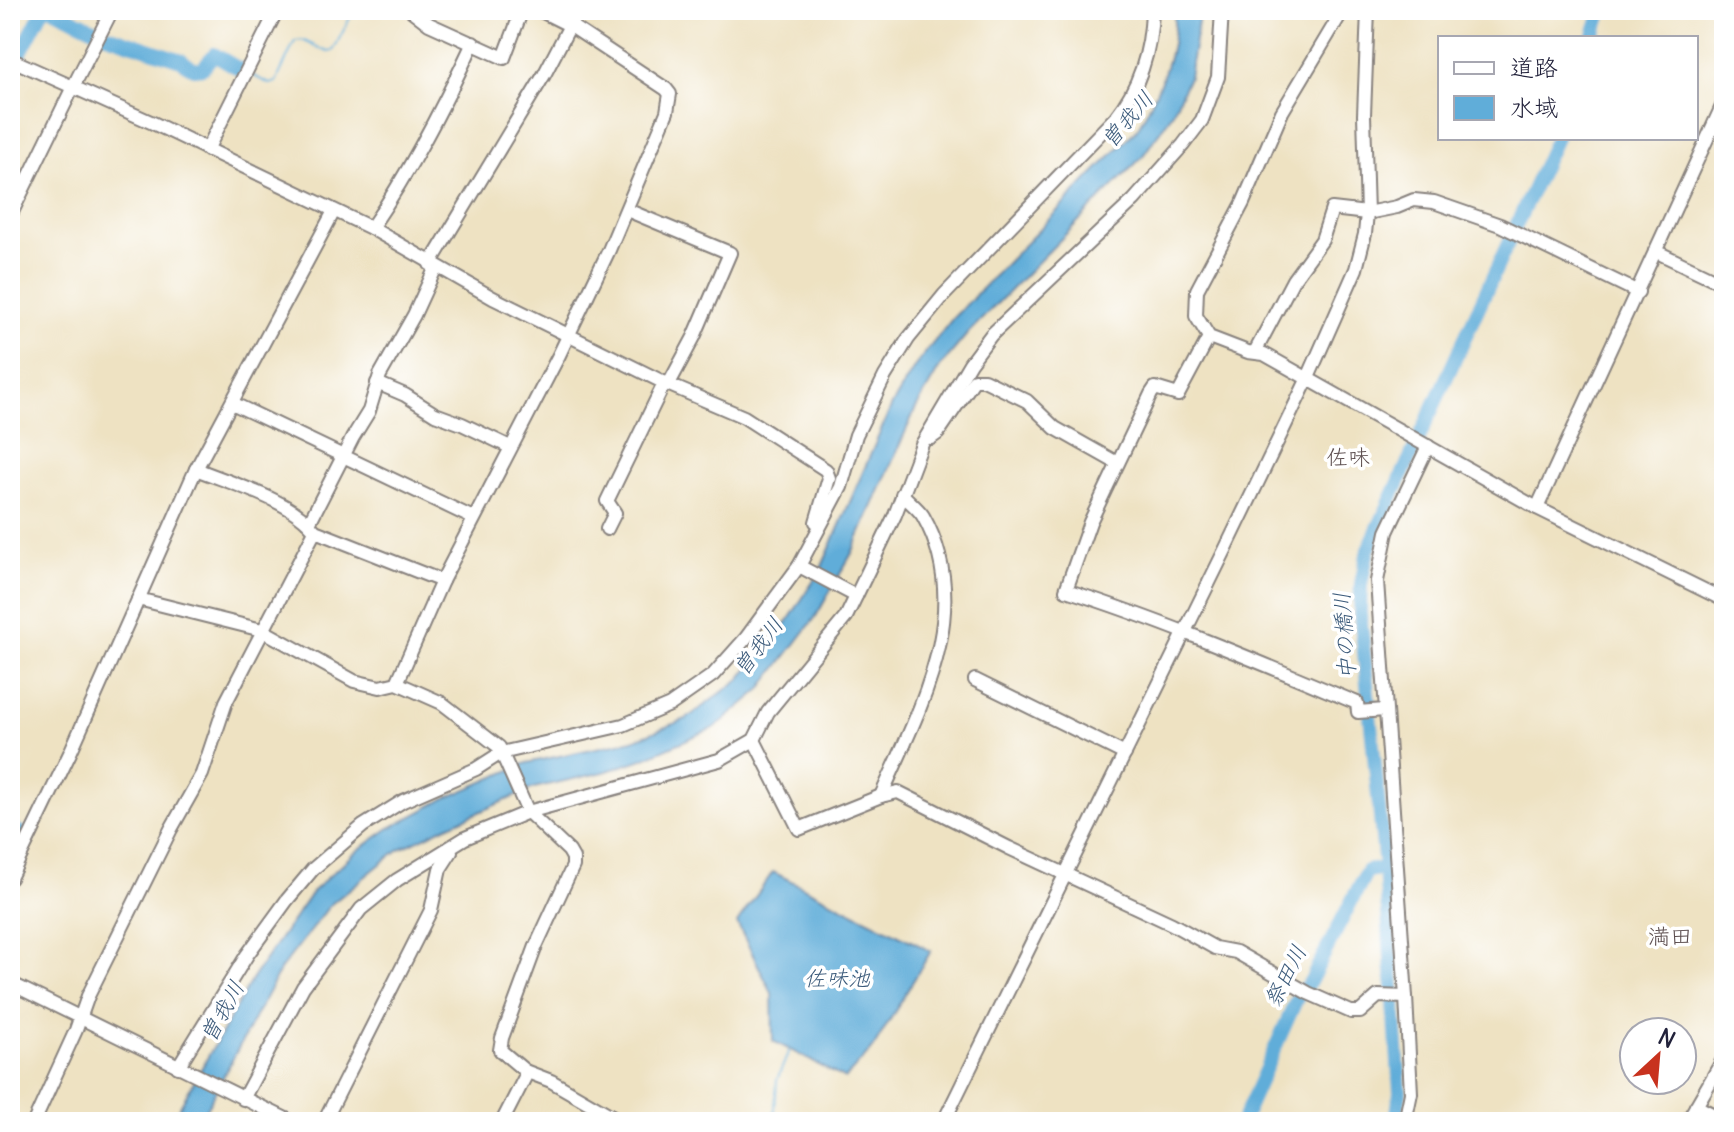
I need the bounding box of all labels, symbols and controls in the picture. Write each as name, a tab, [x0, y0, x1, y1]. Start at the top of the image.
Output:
legend	[1438, 36, 1698, 140]
text: 道路	[1510, 52, 1558, 82]
water label: 曽我川	[1095, 85, 1159, 153]
text: 水域	[1510, 92, 1558, 122]
district label: 佐味	[1326, 443, 1370, 471]
water label: 中の橋川	[1327, 591, 1361, 681]
water label: 曽我川	[727, 611, 789, 681]
district label: 満田	[1648, 922, 1692, 950]
water label: 祭田川	[1258, 940, 1312, 1012]
water label: 佐味池	[804, 964, 871, 992]
water label: 曽我川	[194, 975, 250, 1047]
north arrow	[1618, 1016, 1698, 1096]
text: N	[1654, 1022, 1680, 1054]

